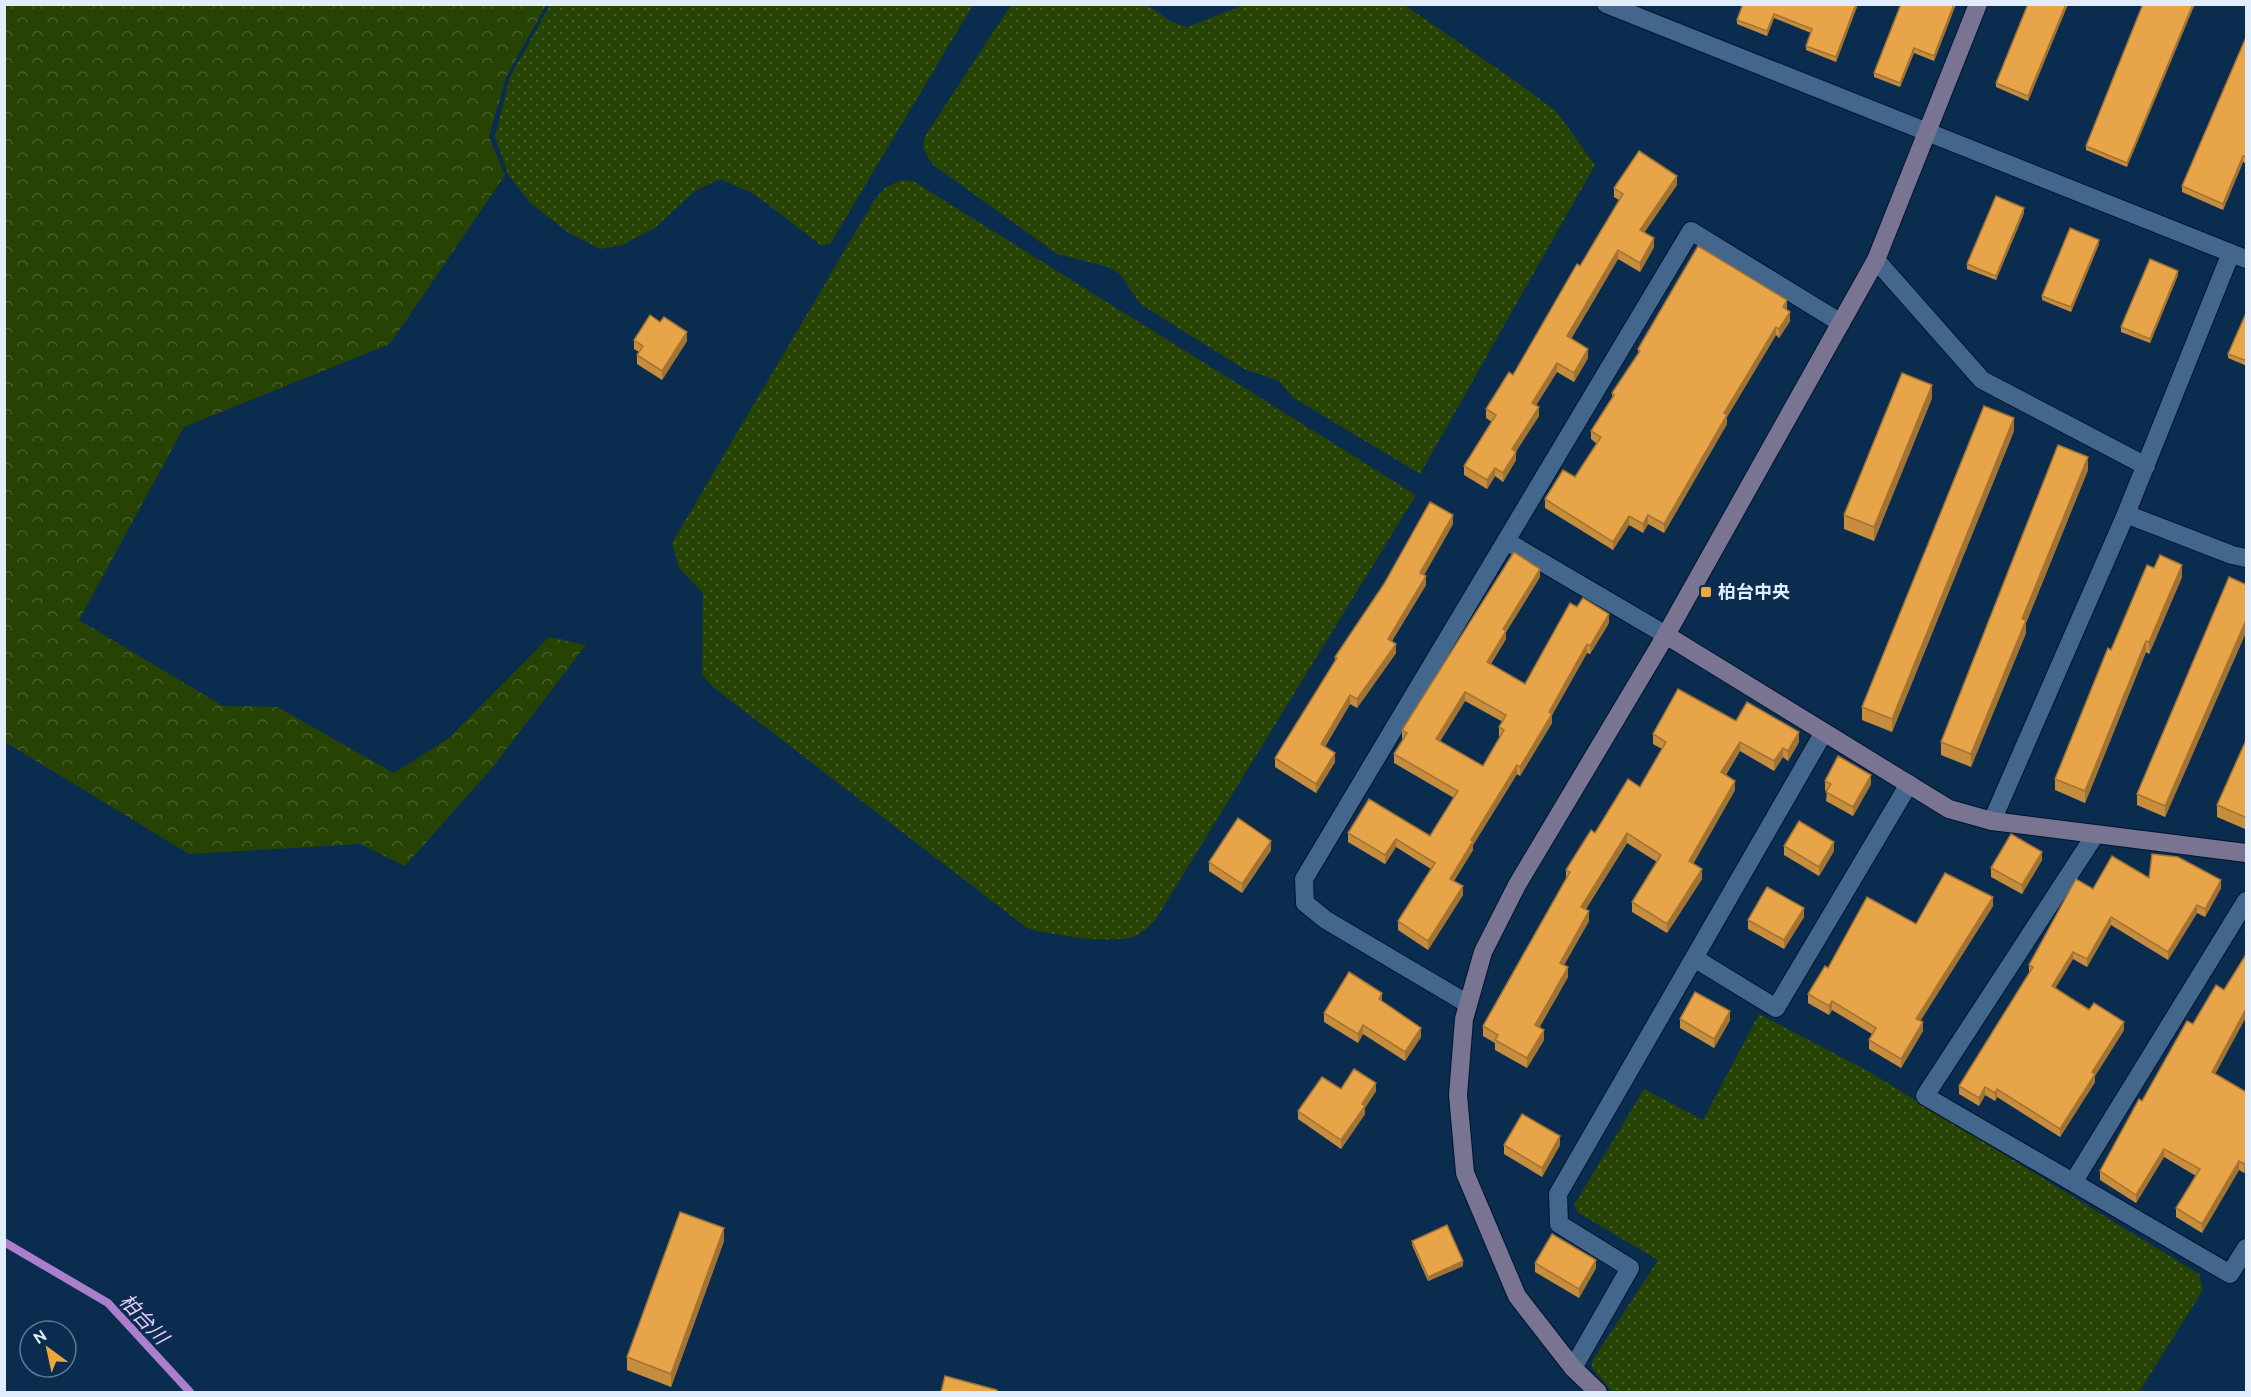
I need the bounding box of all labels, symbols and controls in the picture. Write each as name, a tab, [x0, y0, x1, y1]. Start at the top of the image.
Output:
place label: 柏台中央	[1718, 581, 1790, 601]
marker: 柏台中央	[1699, 585, 1713, 599]
water label: 柏台川	[115, 1289, 175, 1350]
north arrow	[18, 1319, 78, 1379]
text: N	[30, 1326, 50, 1347]

